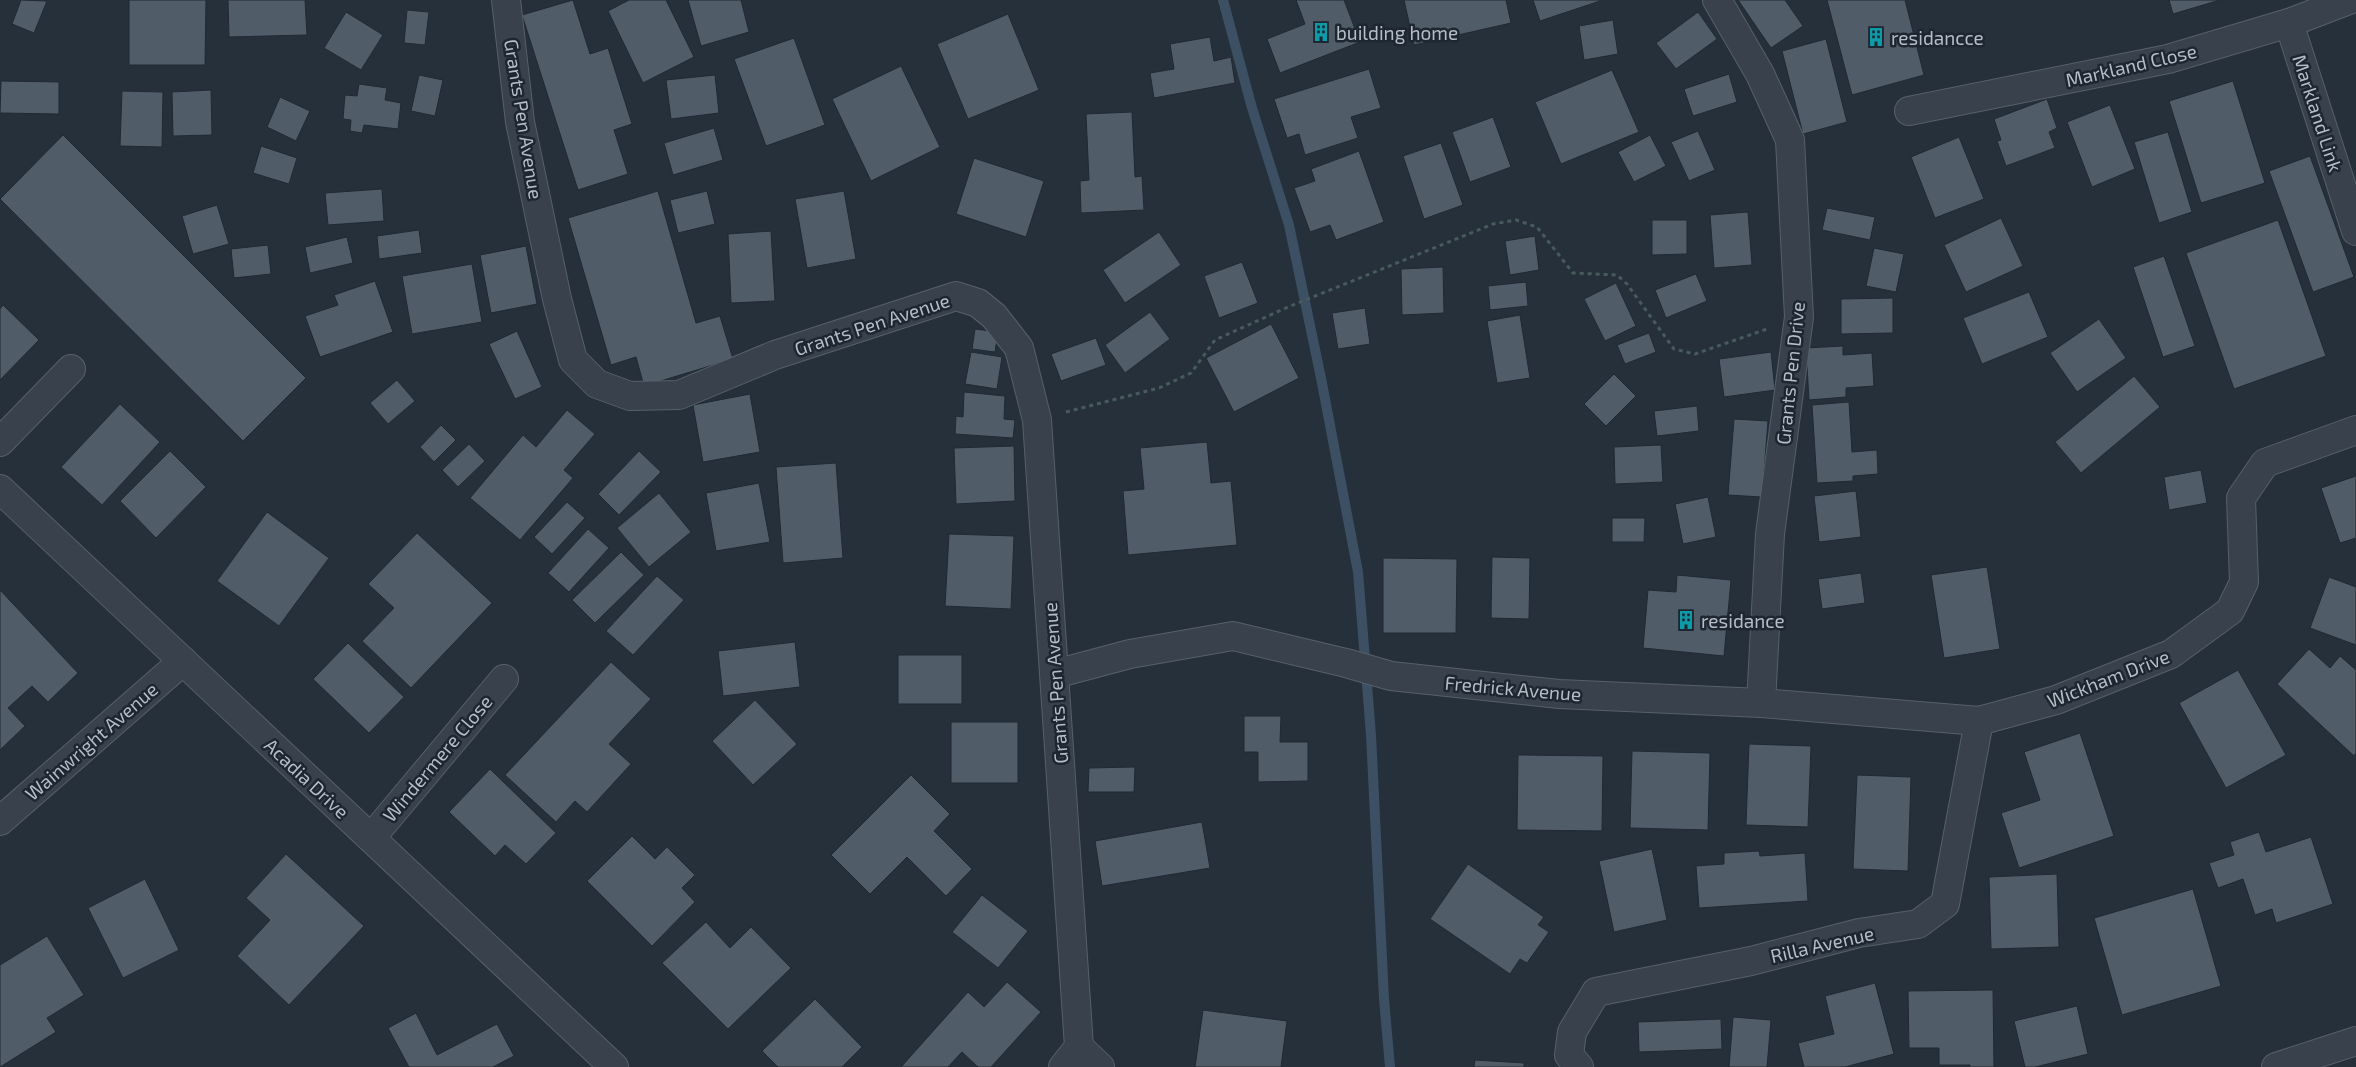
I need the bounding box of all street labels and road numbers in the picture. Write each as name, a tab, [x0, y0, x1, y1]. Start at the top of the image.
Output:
street label: Grants Pen Avenue	[500, 37, 548, 201]
street label: Markland Close	[2063, 39, 2199, 91]
street label: Markland Link	[2288, 52, 2348, 175]
street label: Grants Pen Avenue	[791, 288, 953, 360]
street label: Grants Pen Drive	[1771, 300, 1809, 446]
street label: Grants Pen Avenue	[1038, 601, 1072, 765]
street label: Wickham Drive	[2044, 644, 2172, 712]
street label: Fredrick Avenue	[1444, 671, 1582, 705]
street label: Wainwright Avenue	[20, 677, 162, 805]
street label: Windermere Close	[377, 690, 497, 826]
street label: Acadia Drive	[260, 733, 354, 823]
street label: Rilla Avenue	[1768, 921, 1876, 967]

